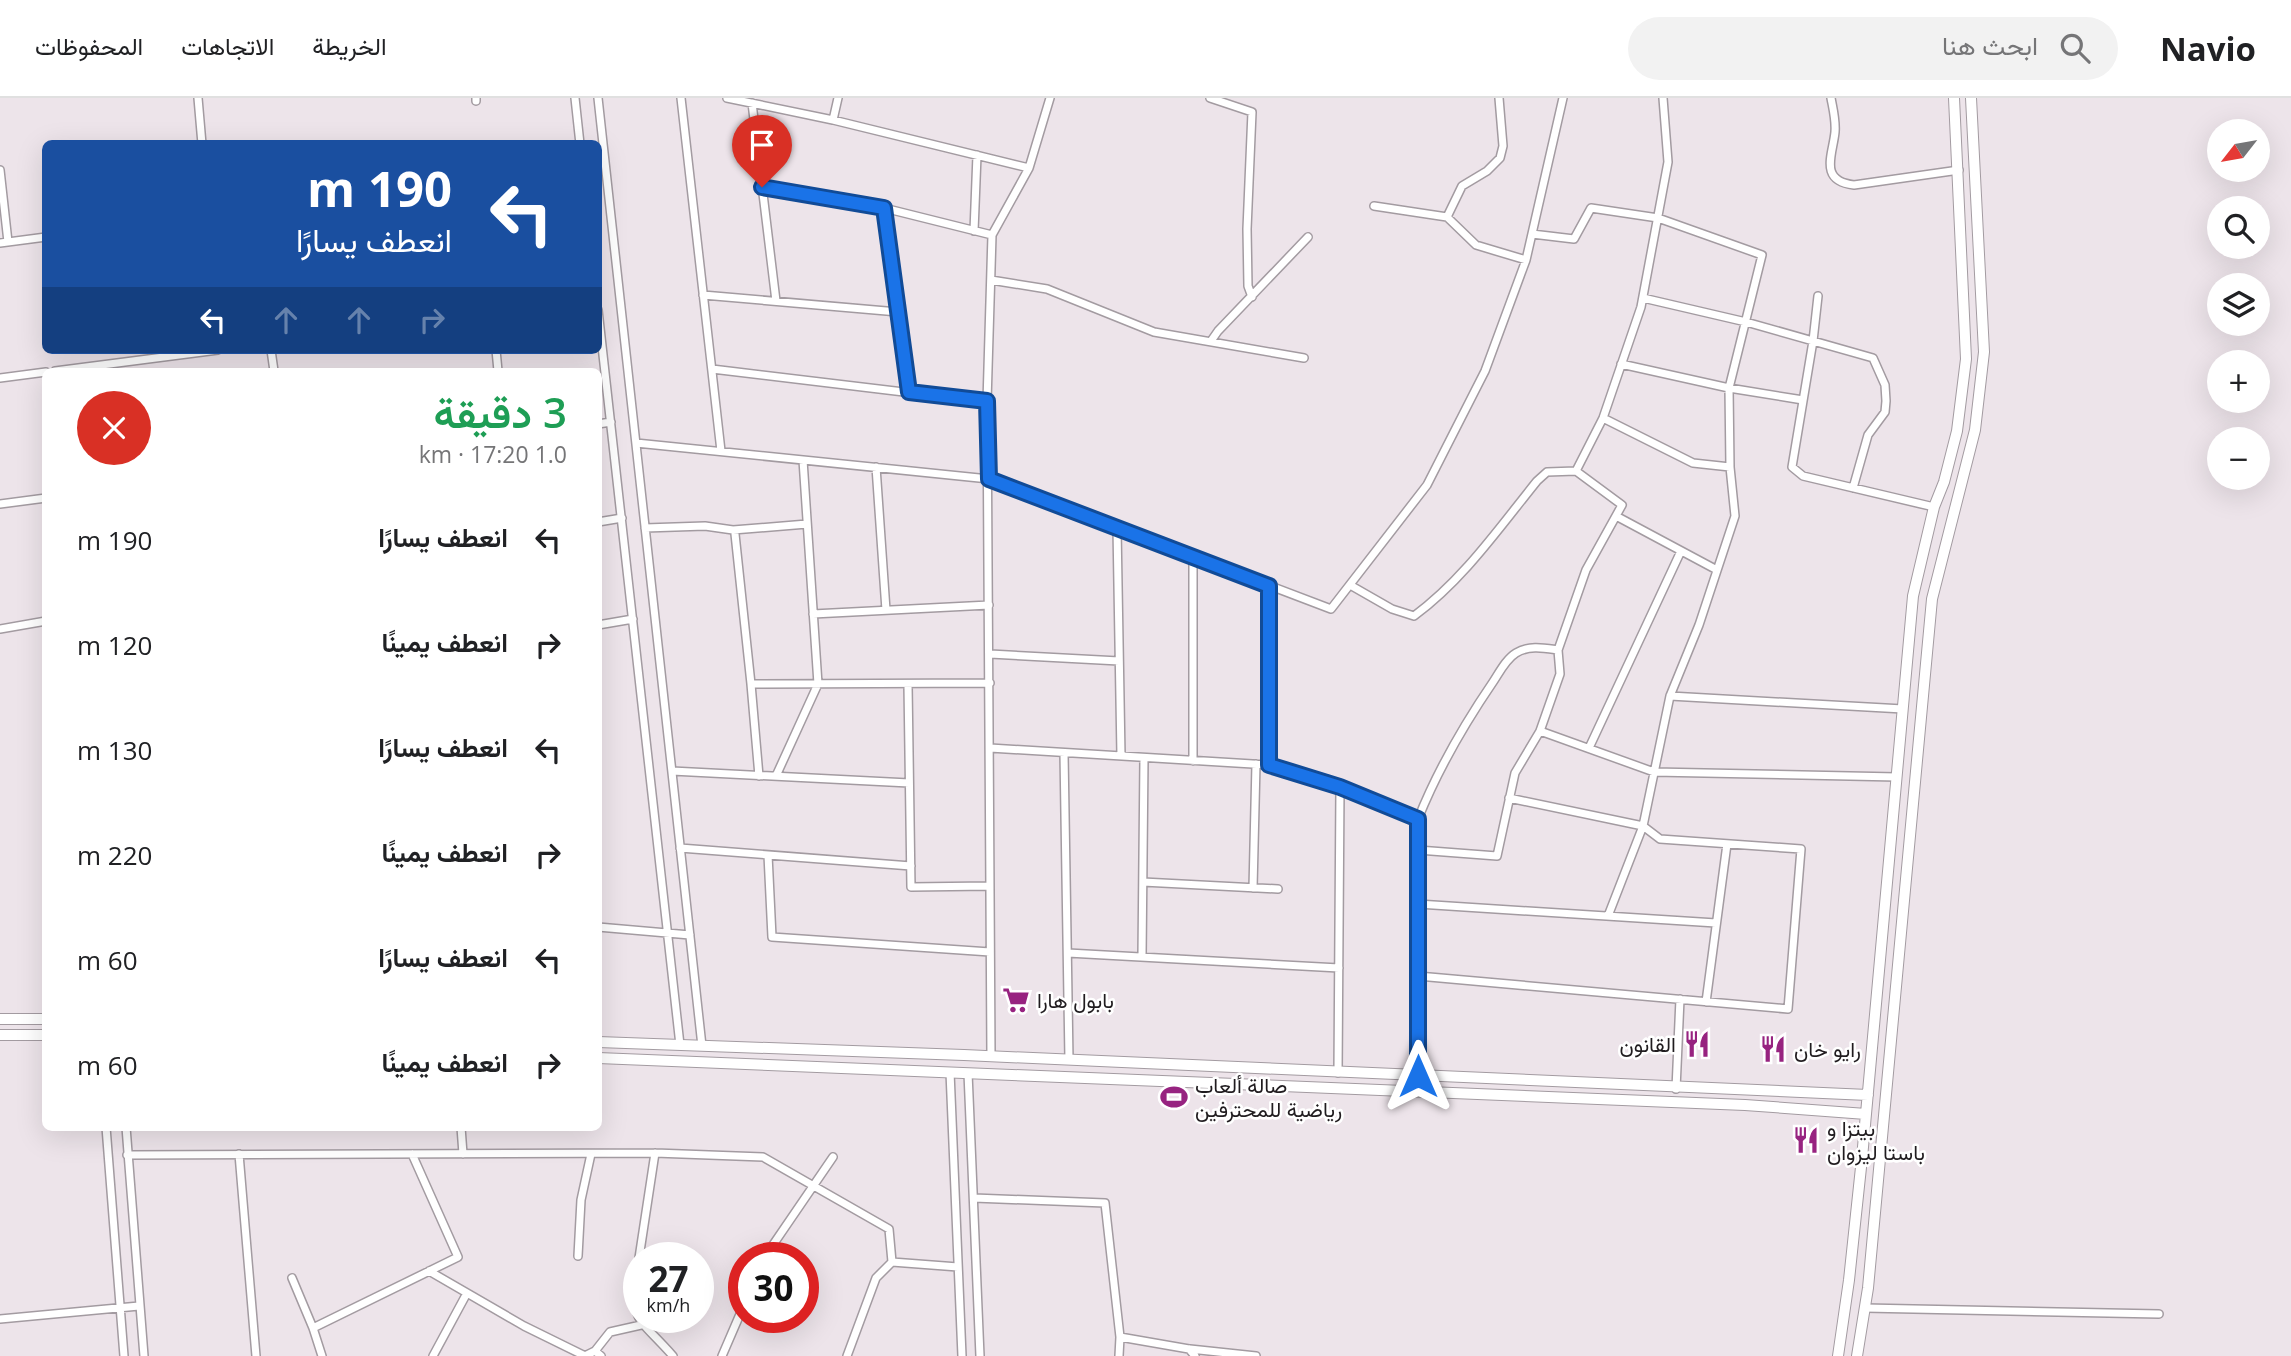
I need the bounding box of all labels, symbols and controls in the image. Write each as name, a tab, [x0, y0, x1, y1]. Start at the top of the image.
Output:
search box	[1628, 17, 2118, 80]
text: Navio	[2160, 26, 2256, 71]
text: ابحث هنا	[1942, 27, 2038, 63]
text: المحفوظات	[35, 29, 143, 62]
text: الاتجاهات	[181, 29, 274, 62]
text: الخريطة	[312, 29, 387, 62]
icon: search	[2056, 29, 2094, 67]
pin	[732, 115, 792, 187]
north arrow	[2207, 119, 2270, 182]
map controls	[2207, 119, 2270, 490]
icon: arrive	[743, 126, 781, 164]
text: 190 m	[307, 155, 452, 221]
icon: left	[476, 168, 567, 259]
button: search	[2207, 196, 2270, 259]
text: انعطف يسارًا	[296, 218, 452, 261]
button: layers	[2207, 273, 2270, 336]
icon: left	[194, 301, 232, 339]
icon: ahead	[267, 301, 305, 339]
icon: ahead	[340, 301, 378, 339]
icon: right	[413, 301, 451, 339]
button: +	[2207, 350, 2270, 413]
text: 3 دقيقة	[433, 383, 567, 440]
button: close	[77, 391, 151, 465]
button: −	[2207, 427, 2270, 490]
text: 1.0 km · 17:20	[419, 438, 567, 470]
text: انعطف يسارًا	[378, 519, 508, 555]
icon: left	[529, 521, 567, 559]
text: 190 m	[77, 522, 152, 558]
text: انعطف يمينًا	[381, 624, 508, 660]
icon: right	[529, 626, 567, 664]
text: 120 m	[77, 627, 152, 663]
text: انعطف يسارًا	[378, 729, 508, 765]
icon: left	[529, 731, 567, 769]
text: 130 m	[77, 732, 152, 768]
text: انعطف يمينًا	[381, 834, 508, 870]
icon: right	[529, 836, 567, 874]
text: 220 m	[77, 837, 152, 873]
text: انعطف يسارًا	[378, 939, 508, 975]
icon: left	[529, 941, 567, 979]
text: 60 m	[77, 942, 138, 978]
supermarket icon: بابول هارا	[1001, 985, 1031, 1015]
place label: بابول هارا	[1037, 986, 1114, 1014]
restaurant icon: القانون	[1682, 1029, 1712, 1059]
place label: القانون	[1620, 1030, 1676, 1058]
restaurant icon: رايو خان	[1758, 1034, 1788, 1064]
place label: رايو خان	[1794, 1035, 1861, 1063]
position arrow	[1381, 1039, 1455, 1113]
text: انعطف يمينًا	[381, 1044, 508, 1080]
icon: right	[529, 1046, 567, 1084]
text: 60 m	[77, 1047, 138, 1083]
place label: صالة ألعاب رياضية للمحترفين	[1195, 1071, 1342, 1123]
sports icon: صالة ألعاب رياضية للمحترفين	[1159, 1082, 1189, 1112]
place label: بيتزا و باستا ليزوان	[1827, 1114, 1925, 1166]
restaurant icon: بيتزا و باستا ليزوان	[1791, 1125, 1821, 1155]
speed limit sign: 30	[728, 1242, 819, 1333]
text: 27	[648, 1255, 689, 1302]
text: km/h	[647, 1293, 690, 1317]

